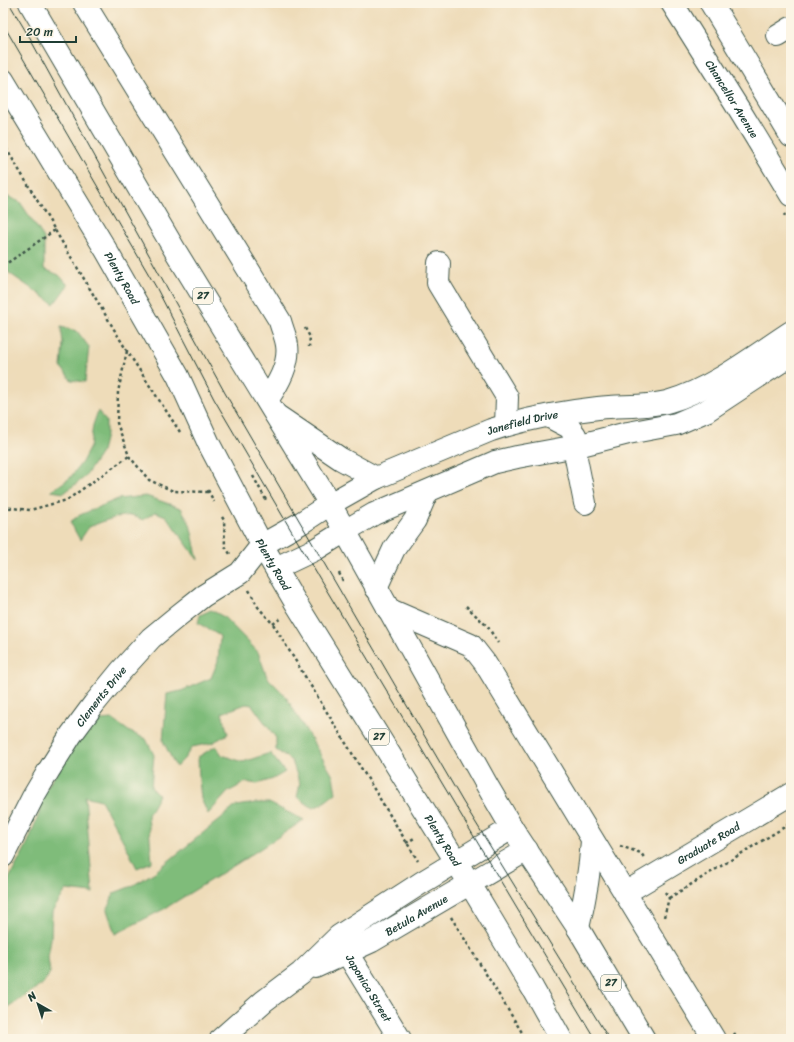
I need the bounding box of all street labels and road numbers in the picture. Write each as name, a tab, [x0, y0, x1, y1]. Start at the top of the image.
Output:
street label: Chancellor Avenue	[700, 56, 764, 142]
street label: Plenty Road	[99, 248, 145, 309]
road number: 27	[193, 288, 213, 304]
street label: Janefield Drive	[483, 404, 560, 441]
street label: Plenty Road	[250, 535, 297, 595]
street label: Clements Drive	[71, 661, 131, 731]
road number: 27	[369, 729, 389, 745]
street label: Plenty Road	[420, 811, 467, 871]
street label: Graduate Road	[673, 816, 745, 870]
street label: Betula Avenue	[381, 889, 452, 941]
street label: Japonica Street	[340, 950, 397, 1026]
road number: 27	[601, 975, 621, 991]

